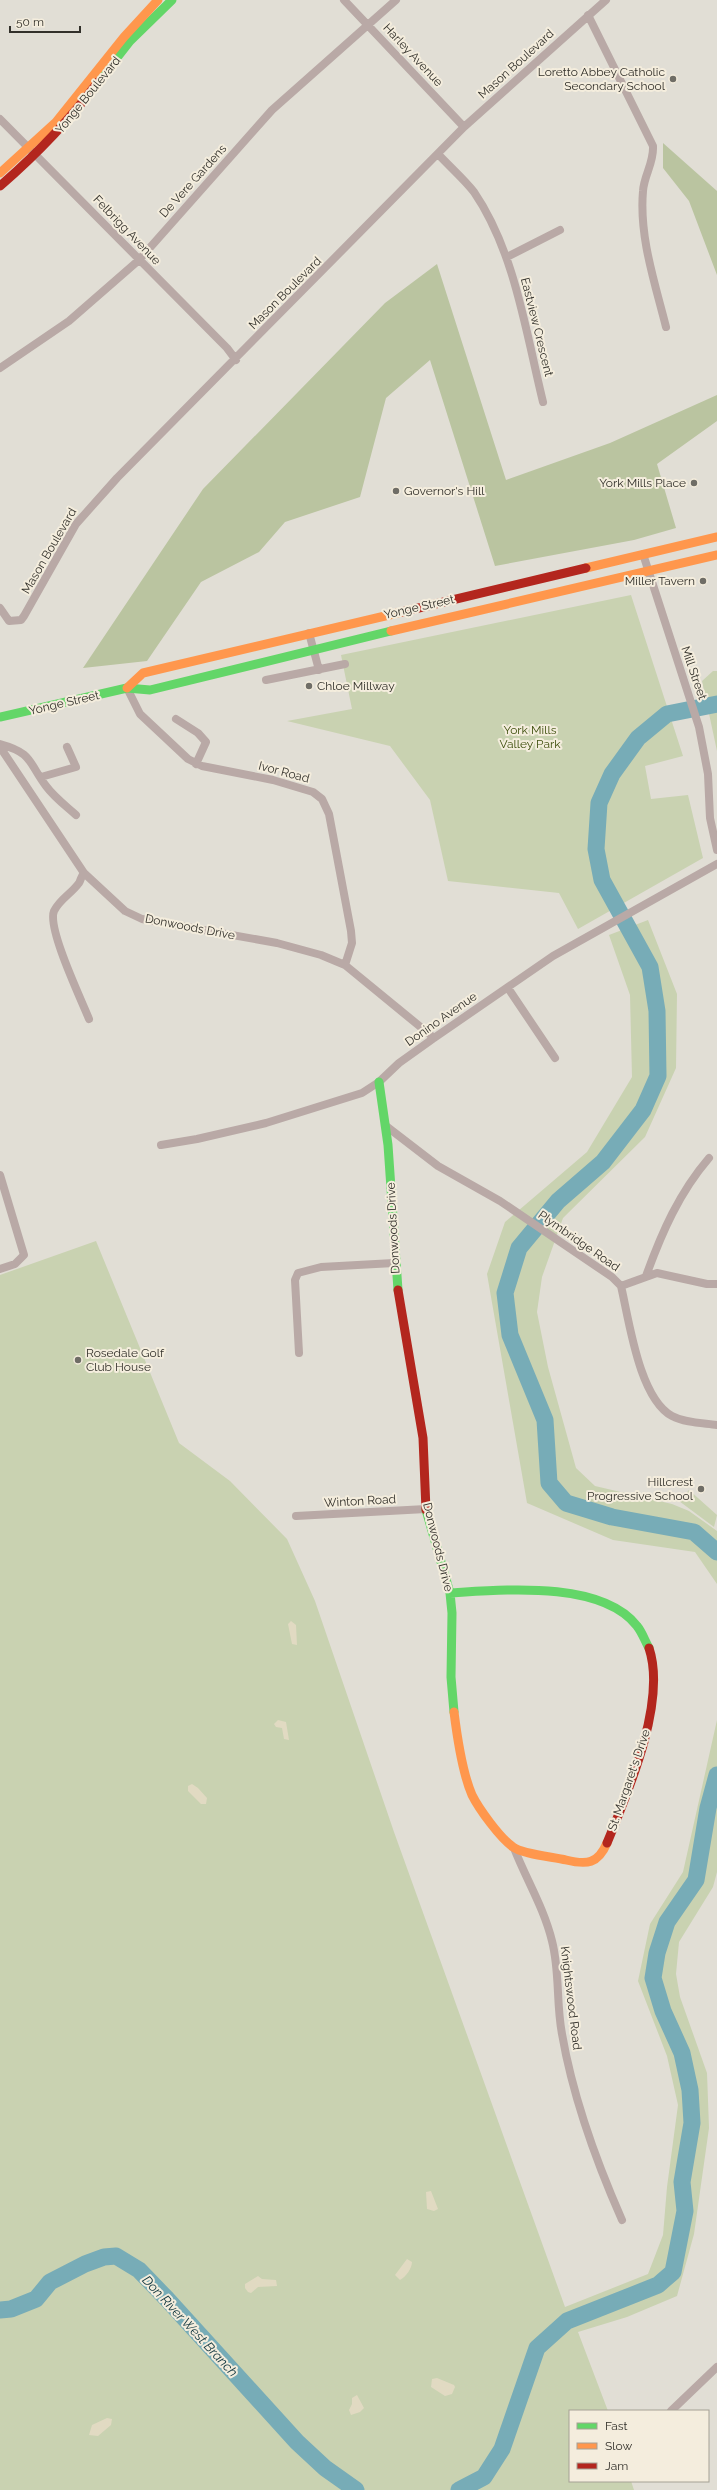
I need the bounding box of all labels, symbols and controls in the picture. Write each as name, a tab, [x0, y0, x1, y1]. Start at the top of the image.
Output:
scale bar	[10, 8, 80, 34]
text: 50 m	[16, 15, 44, 29]
street label: Harley Avenue	[380, 21, 446, 89]
street label: Mason Boulevard	[475, 26, 557, 102]
street label: Yonge Boulevard	[53, 54, 123, 136]
place label: Loretto Abbey Catholic Secondary School	[538, 65, 666, 93]
marker: Loretto Abbey Catholic Secondary School	[668, 74, 678, 84]
street label: De Vere Gardens	[157, 142, 230, 220]
street label: Felbrigg Avenue	[90, 192, 164, 268]
street label: Mason Boulevard	[246, 254, 324, 332]
street label: Eastview Crescent	[518, 276, 556, 378]
place label: York Mills Place	[599, 476, 686, 490]
marker: York Mills Place	[689, 478, 699, 488]
place label: Governor's Hill	[404, 484, 485, 498]
marker: Governor's Hill	[391, 486, 401, 496]
street label: Mason Boulevard	[19, 506, 79, 596]
place label: Miller Tavern	[625, 574, 695, 588]
marker: Miller Tavern	[698, 576, 708, 586]
street label: Yonge Street	[383, 592, 455, 622]
street label: Mill Street	[678, 644, 710, 702]
place label: Chloe Millway	[317, 679, 395, 693]
marker: Chloe Millway	[304, 681, 314, 691]
street label: Yonge Street	[28, 688, 100, 718]
park label: York Mills Valley Park	[499, 723, 561, 751]
street label: Ivor Road	[257, 758, 311, 786]
street label: Donwoods Drive	[144, 911, 236, 943]
street label: Donino Avenue	[402, 989, 480, 1049]
street label: Donwoods Drive	[384, 1182, 402, 1274]
street label: Plymbridge Road	[536, 1208, 622, 1274]
place label: Rosedale Golf Club House	[86, 1346, 165, 1374]
marker: Rosedale Golf Club House	[73, 1355, 83, 1365]
place label: Hillcrest Progressive School	[587, 1475, 694, 1503]
marker: Hillcrest Progressive School	[696, 1484, 706, 1494]
street label: Winton Road	[324, 1492, 396, 1510]
street label: Donwoods Drive	[420, 1501, 456, 1593]
street label: St. Margaret's Drive	[605, 1727, 653, 1833]
street label: Knightswood Road	[558, 1945, 584, 2051]
water label: Don River West Branch	[139, 2272, 241, 2380]
legend	[569, 2410, 709, 2482]
text: Fast	[605, 2419, 628, 2433]
text: Slow	[605, 2439, 632, 2453]
text: Jam	[605, 2459, 628, 2473]

